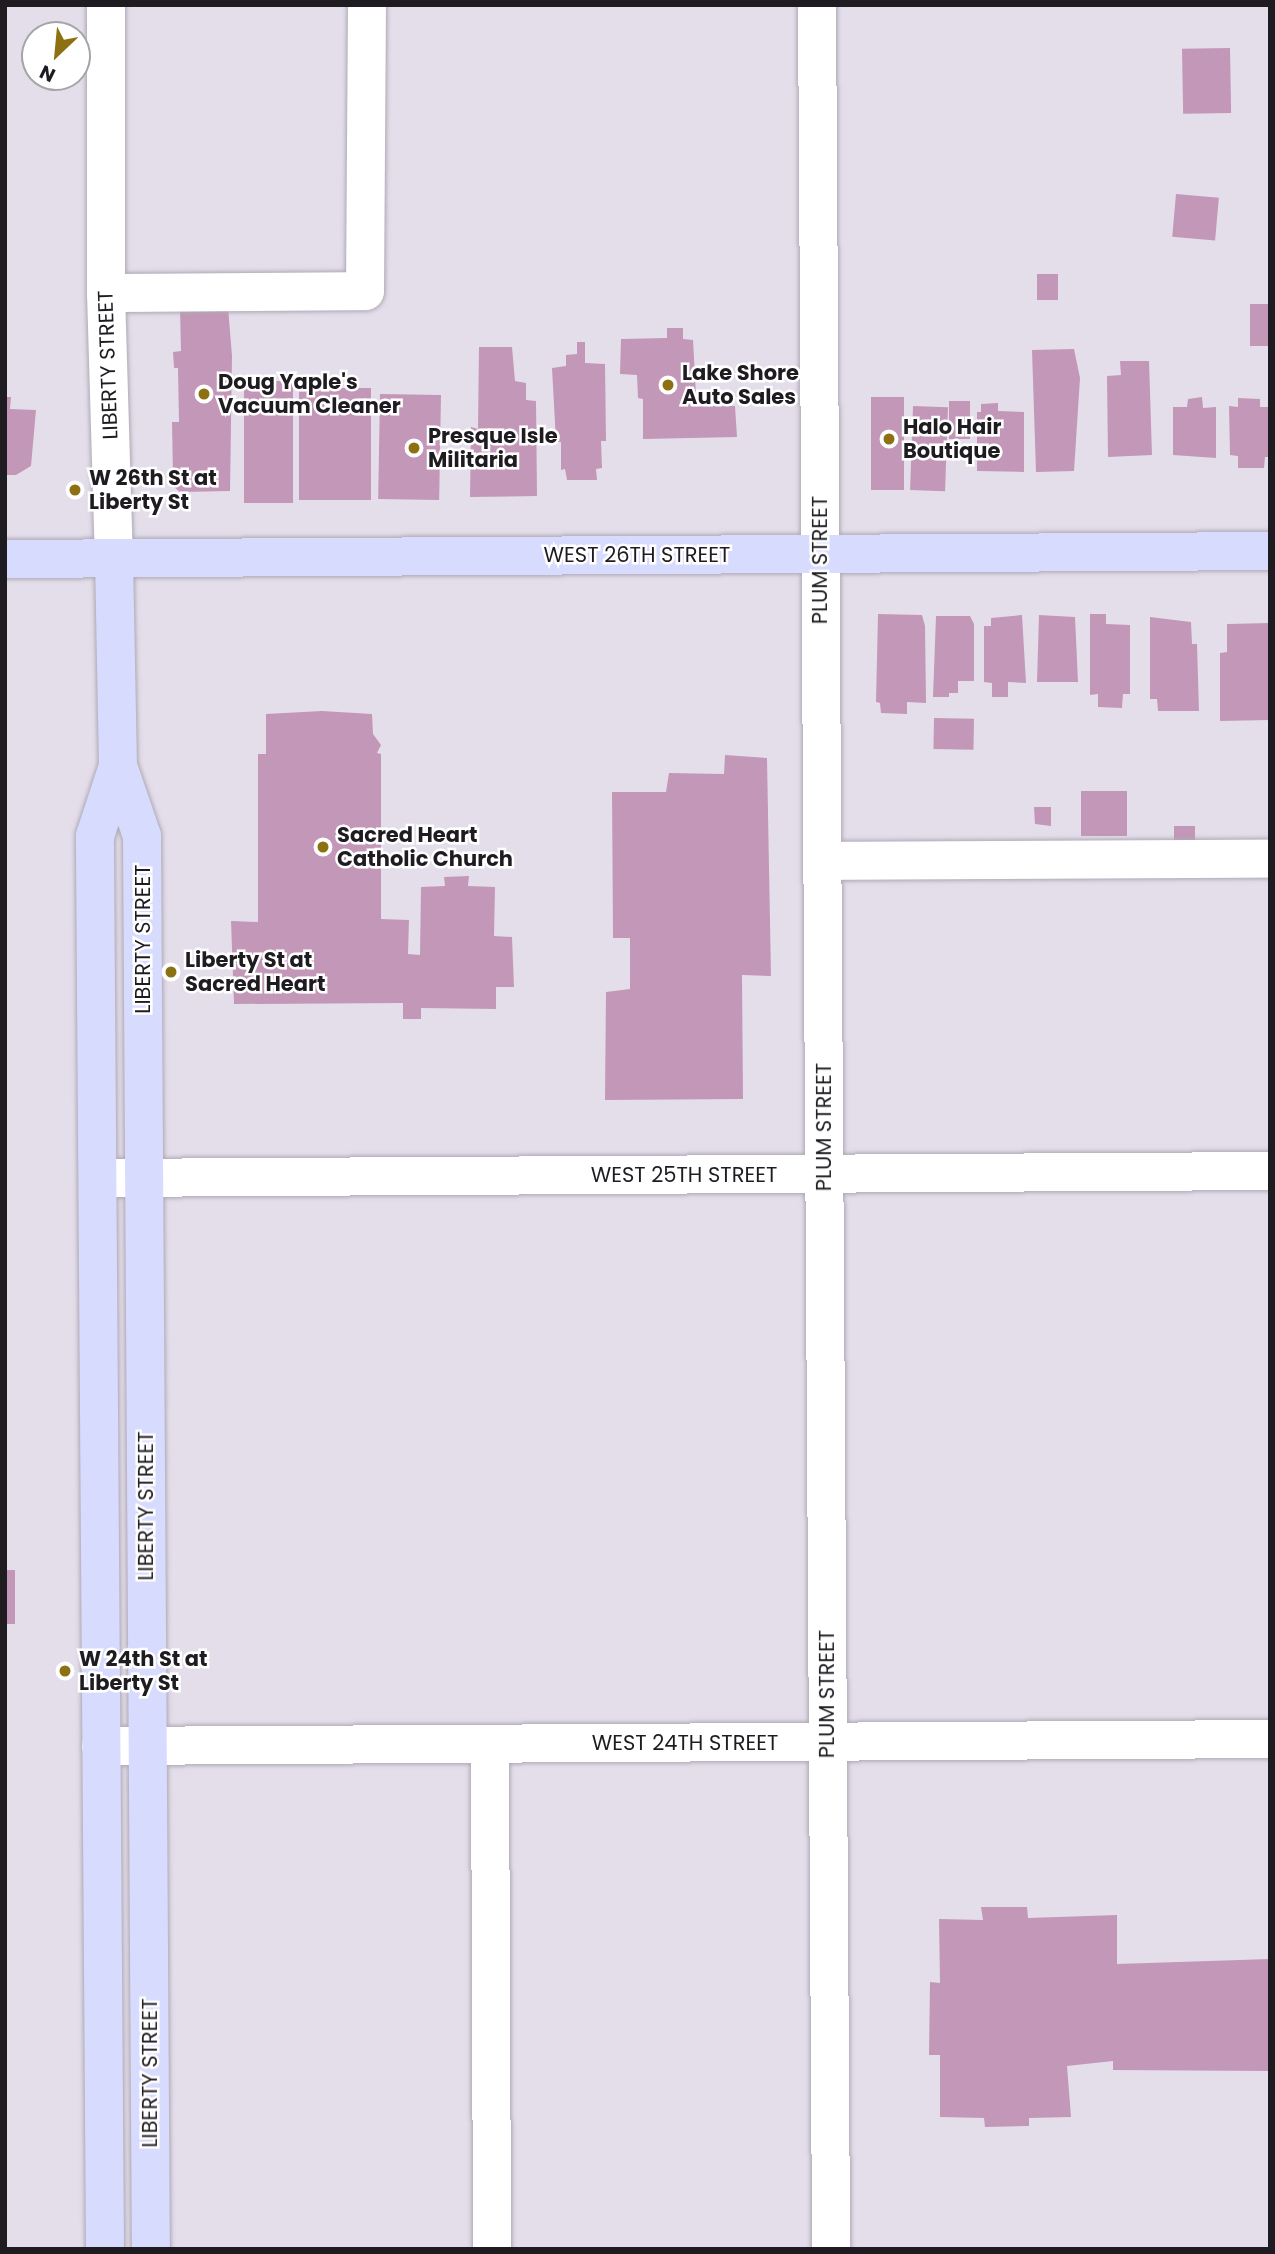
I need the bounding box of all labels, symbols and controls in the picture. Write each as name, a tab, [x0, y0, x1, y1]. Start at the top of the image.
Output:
north arrow	[21, 21, 91, 91]
text: N	[35, 58, 60, 89]
street label: LIBERTY STREET	[93, 290, 123, 440]
place label: Lake Shore Auto Sales	[682, 360, 799, 410]
place label: Doug Yaple's Vacuum Cleaner	[218, 369, 401, 419]
marker: Lake Shore Auto Sales	[660, 377, 676, 393]
marker: Doug Yaple's Vacuum Cleaner	[196, 386, 212, 402]
place label: Halo Hair Boutique	[903, 414, 1001, 464]
place label: Presque Isle Militaria	[428, 423, 558, 473]
marker: Halo Hair Boutique	[881, 431, 897, 447]
marker: Presque Isle Militaria	[406, 440, 422, 456]
place label: W 26th St at Liberty St	[89, 465, 217, 515]
marker: W 26th St at Liberty St	[67, 482, 83, 498]
street label: PLUM STREET	[807, 496, 833, 624]
street label: WEST 26TH STREET	[544, 542, 730, 568]
place label: Sacred Heart Catholic Church	[337, 822, 513, 872]
marker: Sacred Heart Catholic Church	[315, 839, 331, 855]
street label: LIBERTY STREET	[130, 864, 156, 1014]
place label: Liberty St at Sacred Heart	[185, 947, 326, 997]
marker: Liberty St at Sacred Heart	[163, 964, 179, 980]
street label: PLUM STREET	[811, 1063, 837, 1191]
street label: WEST 25TH STREET	[591, 1162, 777, 1188]
street label: LIBERTY STREET	[133, 1431, 159, 1581]
street label: PLUM STREET	[814, 1630, 840, 1758]
place label: W 24th St at Liberty St	[79, 1646, 208, 1696]
marker: W 24th St at Liberty St	[57, 1663, 73, 1679]
street label: WEST 24TH STREET	[592, 1730, 778, 1756]
street label: LIBERTY STREET	[137, 1998, 163, 2148]

